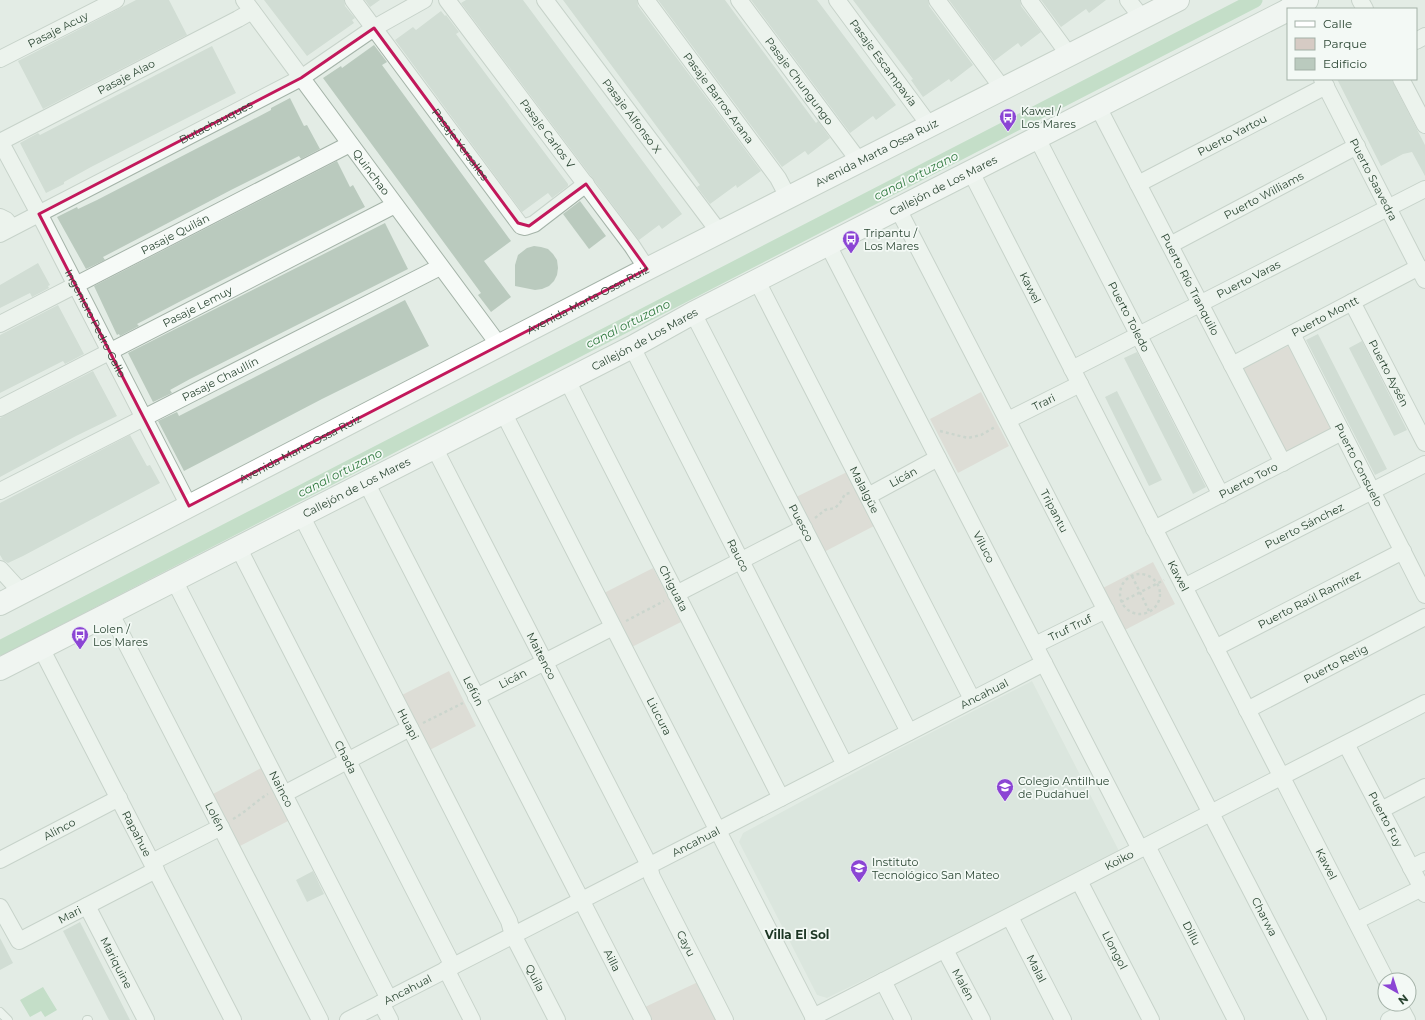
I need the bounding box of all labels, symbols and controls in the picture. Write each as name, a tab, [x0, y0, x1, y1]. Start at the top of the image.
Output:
street label: Pasaje Acuy	[25, 8, 91, 51]
legend	[1287, 8, 1417, 80]
street label: Pasaje Escampavia	[847, 16, 920, 109]
text: Calle	[1323, 16, 1352, 31]
street label: Pasaje Chungungo	[762, 34, 837, 128]
text: Parque	[1323, 36, 1367, 51]
street label: Pasaje Barros Arana	[680, 50, 757, 146]
street label: Pasaje Alao	[95, 56, 157, 97]
text: Edificio	[1323, 56, 1367, 71]
street label: Pasaje Alfonso X	[599, 76, 665, 157]
street label: Pasaje Carlos V	[517, 96, 578, 171]
street label: Butachauques	[177, 97, 255, 147]
place label: Kawel / Los Mares	[1021, 104, 1076, 131]
street label: Pasaje Versalles	[429, 106, 492, 184]
bus stop icon: Kawel / Los Mares	[998, 107, 1018, 132]
street label: Puerto Yartou	[1195, 111, 1269, 159]
street label: Avenida Marta Ossa Ruiz	[813, 116, 941, 190]
street label: Puerto Saavedra	[1347, 136, 1400, 223]
street label: Quinchao	[350, 146, 393, 198]
water label: canal ortuzano	[871, 148, 961, 203]
street label: Callejón de Los Mares	[887, 152, 1000, 219]
street label: Puerto Williams	[1221, 168, 1306, 222]
street label: Pasaje Quilán	[139, 210, 212, 257]
place label: Tripantu / Los Mares	[864, 226, 919, 253]
bus stop icon: Tripantu / Los Mares	[841, 229, 861, 254]
street label: Puerto Río Tranquilo	[1158, 231, 1223, 338]
street label: Puerto Varas	[1214, 257, 1283, 301]
street label: Avenida Marta Ossa Ruiz	[524, 262, 652, 337]
street label: Ingeniero Pedro Gallo	[62, 267, 129, 380]
street label: Kawel	[1017, 270, 1044, 306]
street label: Puerto Toledo	[1105, 279, 1153, 354]
street label: Pasaje Lemuy	[160, 283, 235, 330]
street label: Puerto Montt	[1289, 293, 1362, 340]
water label: canal ortuzano	[583, 296, 673, 351]
street label: Callejón de Los Mares	[589, 305, 701, 374]
street label: Puerto Aysén	[1366, 337, 1412, 409]
street label: Pasaje Chaullín	[179, 354, 261, 404]
street label: Trari	[1030, 390, 1058, 414]
street label: Avenida Marta Ossa Ruiz	[237, 411, 364, 486]
street label: Puerto Consuelo	[1332, 421, 1386, 509]
water label: canal ortuzano	[295, 445, 385, 500]
street label: Callejón de Los Mares	[300, 454, 413, 521]
street label: Puerto Toro	[1216, 459, 1280, 501]
street label: Malalgüe	[847, 464, 883, 516]
street label: Licán	[887, 464, 919, 490]
street label: Tripantu	[1037, 487, 1071, 535]
street label: Puerto Sánchez	[1262, 499, 1347, 552]
street label: Puesco	[786, 502, 817, 544]
street label: Viluco	[970, 529, 998, 565]
street label: Rauco	[724, 537, 752, 574]
street label: Kawel	[1165, 558, 1192, 594]
street label: Chiguata	[656, 563, 691, 614]
street label: Puerto Raúl Ramírez	[1255, 567, 1363, 632]
street label: Truf Truf	[1046, 611, 1095, 644]
place label: Lolen / Los Mares	[93, 622, 148, 649]
bus stop icon: Lolen / Los Mares	[70, 625, 90, 650]
street label: Maitenco	[524, 630, 560, 682]
street label: Puerto Retig	[1301, 641, 1370, 686]
street label: Licán	[496, 665, 529, 691]
street label: Lefún	[460, 674, 487, 708]
street label: Ancahual	[958, 676, 1011, 712]
street label: Liucura	[644, 695, 675, 738]
street label: Huapi	[394, 706, 422, 742]
street label: Chada	[331, 738, 360, 776]
street label: Nainco	[266, 769, 296, 810]
place label: Colegio Antilhue de Pudahuel	[1018, 774, 1110, 801]
school or university icon: Colegio Antilhue de Pudahuel	[995, 777, 1015, 802]
street label: Puerto Fuy	[1365, 789, 1406, 849]
street label: Lolén	[202, 800, 228, 833]
street label: Rapahue	[119, 808, 155, 859]
street label: Alinco	[41, 815, 78, 843]
street label: Ancahual	[669, 823, 722, 860]
street label: Kawel	[1313, 846, 1340, 882]
street label: Koiko	[1102, 847, 1136, 873]
place label: Instituto Tecnológico San Mateo	[872, 855, 1000, 882]
school or university icon: Instituto Tecnológico San Mateo	[849, 858, 869, 883]
street label: Charwa	[1249, 895, 1280, 939]
street label: Mari	[56, 903, 84, 927]
street label: Dillu	[1180, 919, 1204, 948]
district label: Villa El Sol	[764, 927, 829, 942]
street label: Cayu	[673, 928, 698, 959]
street label: Llongol	[1099, 929, 1131, 972]
street label: Mariquine	[97, 935, 136, 991]
street label: Ailla	[601, 947, 624, 974]
street label: Malal	[1024, 952, 1049, 985]
street label: Quila	[522, 962, 548, 994]
street label: Malén	[949, 966, 977, 1003]
street label: Ancahual	[381, 971, 434, 1008]
north arrow	[1377, 972, 1417, 1012]
text: N	[1395, 992, 1411, 1008]

